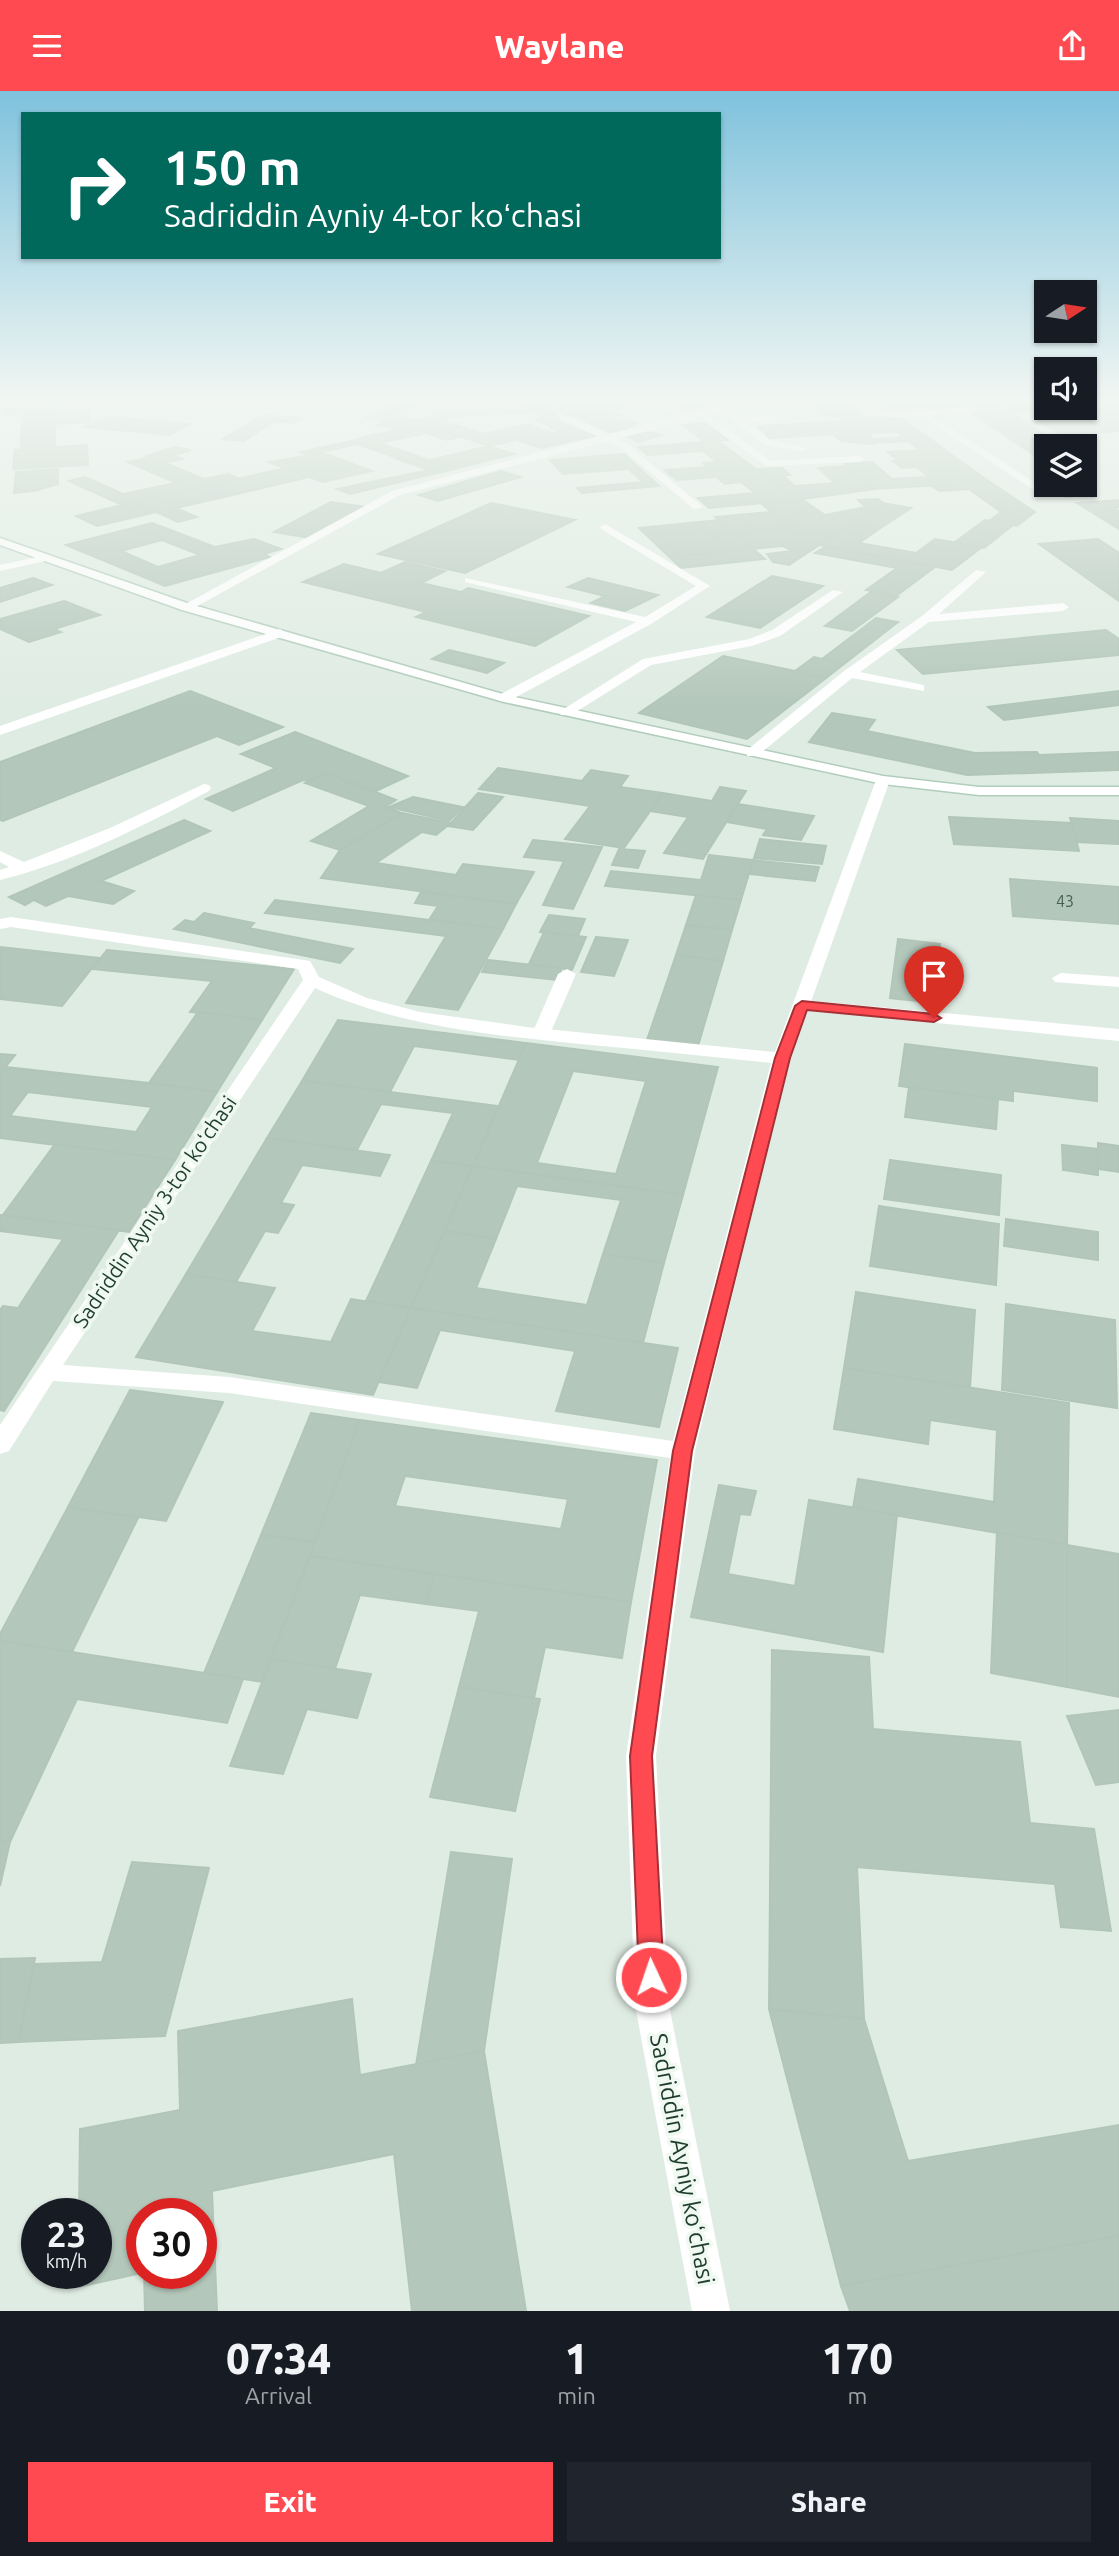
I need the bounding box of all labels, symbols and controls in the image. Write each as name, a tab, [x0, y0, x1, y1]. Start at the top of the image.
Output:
icon: menu	[28, 27, 66, 65]
icon: share	[1053, 27, 1091, 65]
text: Waylane	[494, 28, 625, 64]
text: 150 m	[164, 139, 301, 194]
icon: right	[49, 140, 140, 231]
text: Sadriddin Ayniy 4-tor koʻchasi	[164, 197, 582, 233]
north arrow	[1034, 280, 1097, 343]
map controls	[1034, 280, 1097, 497]
button: sound	[1034, 357, 1097, 420]
button: layers	[1034, 434, 1097, 497]
house number: 43	[1056, 892, 1074, 910]
pin	[904, 946, 964, 1018]
icon: arrive	[915, 957, 953, 995]
street label: Sadriddin Ayniy 3-tor koʻchasi	[68, 1091, 241, 1332]
position arrow	[614, 1940, 688, 2014]
street label: Sadriddin Ayniy koʻchasi	[645, 2031, 720, 2287]
speed limit sign: 30	[126, 2198, 217, 2289]
text: 23	[47, 2214, 86, 2254]
text: km/h	[46, 2251, 87, 2271]
text: 07:34	[226, 2335, 331, 2382]
text: 1	[565, 2335, 588, 2382]
text: 170	[822, 2335, 893, 2382]
text: Arrival	[245, 2383, 312, 2408]
text: min	[557, 2383, 596, 2408]
text: m	[847, 2383, 867, 2408]
button: Exit	[28, 2462, 553, 2542]
button: Share	[567, 2462, 1091, 2542]

